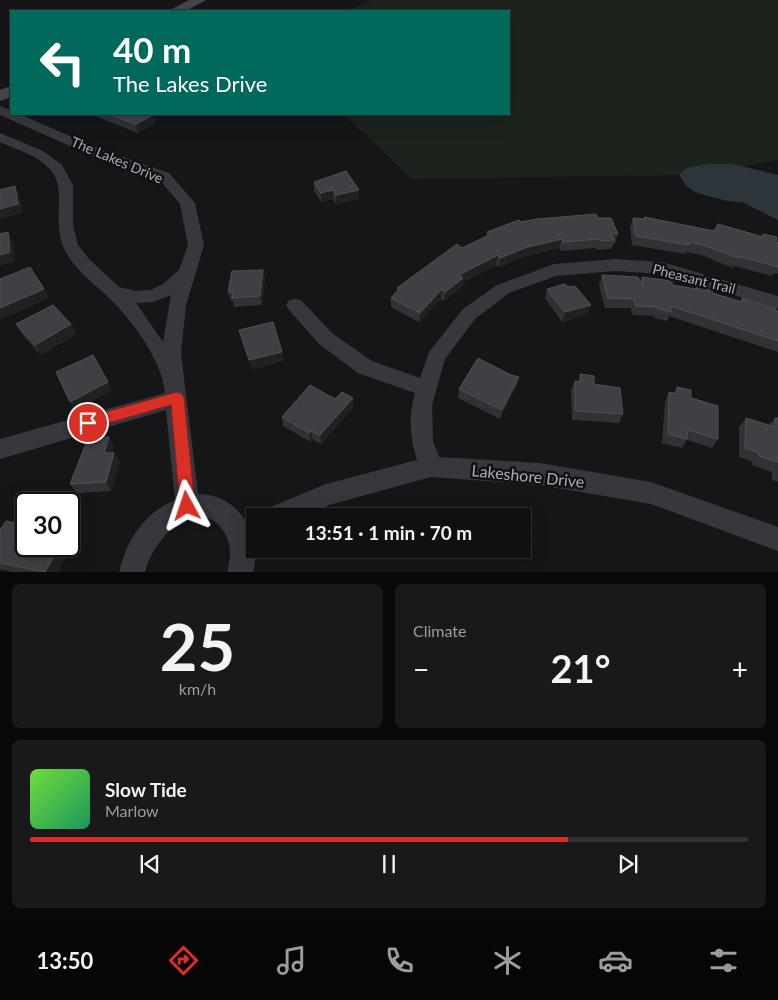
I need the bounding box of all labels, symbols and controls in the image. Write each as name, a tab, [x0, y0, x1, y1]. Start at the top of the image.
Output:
text: 40 m	[113, 28, 191, 70]
icon: left	[30, 30, 95, 95]
text: The Lakes Drive	[113, 70, 267, 97]
street label: The Lakes Drive	[69, 133, 166, 187]
street label: Pheasant Trail	[651, 260, 737, 297]
pin	[67, 402, 109, 444]
icon: arrive	[74, 409, 102, 437]
street label: Lakeshore Drive	[471, 460, 585, 491]
position arrow	[160, 479, 212, 531]
speed limit sign: 30	[15, 492, 80, 557]
text: 13:51 · 1 min · 70 m	[305, 521, 472, 544]
text: 25	[160, 607, 235, 685]
text: Climate	[413, 621, 466, 640]
text: 21°	[551, 645, 610, 691]
text: −	[413, 652, 429, 686]
text: +	[732, 652, 748, 686]
text: km/h	[179, 679, 216, 698]
text: Slow Tide	[105, 778, 187, 801]
text: Marlow	[105, 801, 159, 820]
icon: previous	[136, 850, 164, 878]
icon: pause	[375, 850, 403, 878]
icon: next	[614, 850, 642, 878]
icon: directions	[166, 943, 201, 978]
icon: music	[274, 943, 309, 978]
icon: phone	[382, 943, 417, 978]
icon: climate	[490, 943, 525, 978]
icon: car	[598, 943, 633, 978]
icon: filters	[706, 943, 741, 978]
text: 13:50	[37, 947, 93, 974]

